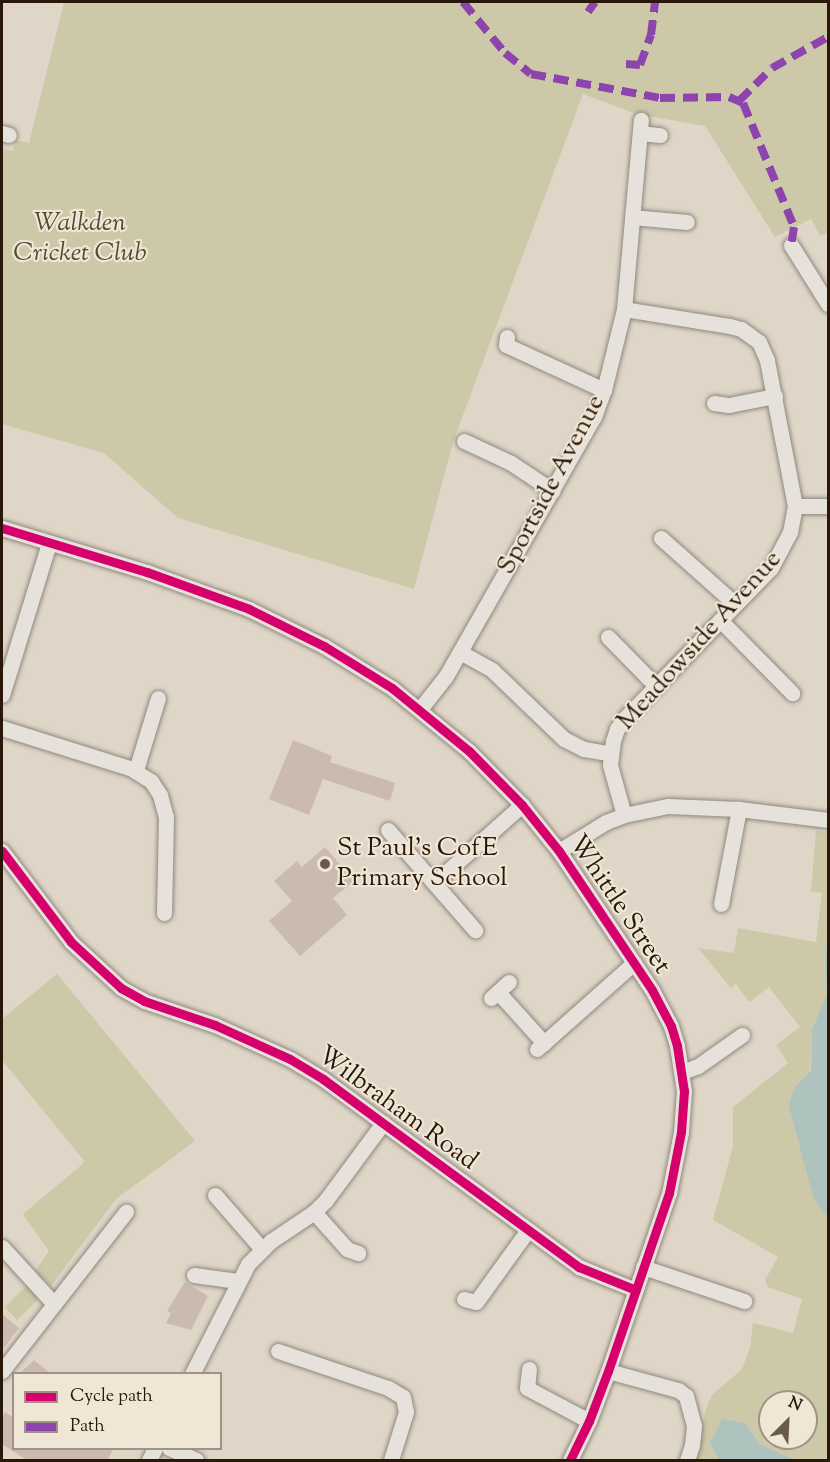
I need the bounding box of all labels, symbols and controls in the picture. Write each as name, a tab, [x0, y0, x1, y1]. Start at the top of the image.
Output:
park label: Walkden Cricket Club	[13, 208, 147, 270]
street label: Sportside Avenue	[491, 390, 613, 580]
street label: Meadowside Avenue	[611, 545, 789, 737]
street label: Whittle Street	[561, 830, 677, 980]
place label: St Paul's CofE Primary School	[337, 833, 507, 894]
marker: St Paul's CofE Primary School	[318, 857, 332, 871]
street label: Wilbraham Road	[311, 1040, 483, 1178]
legend	[12, 1372, 222, 1450]
text: Cycle path	[70, 1384, 153, 1410]
north arrow	[758, 1390, 818, 1450]
text: N	[784, 1392, 805, 1418]
text: Path	[70, 1414, 105, 1440]

